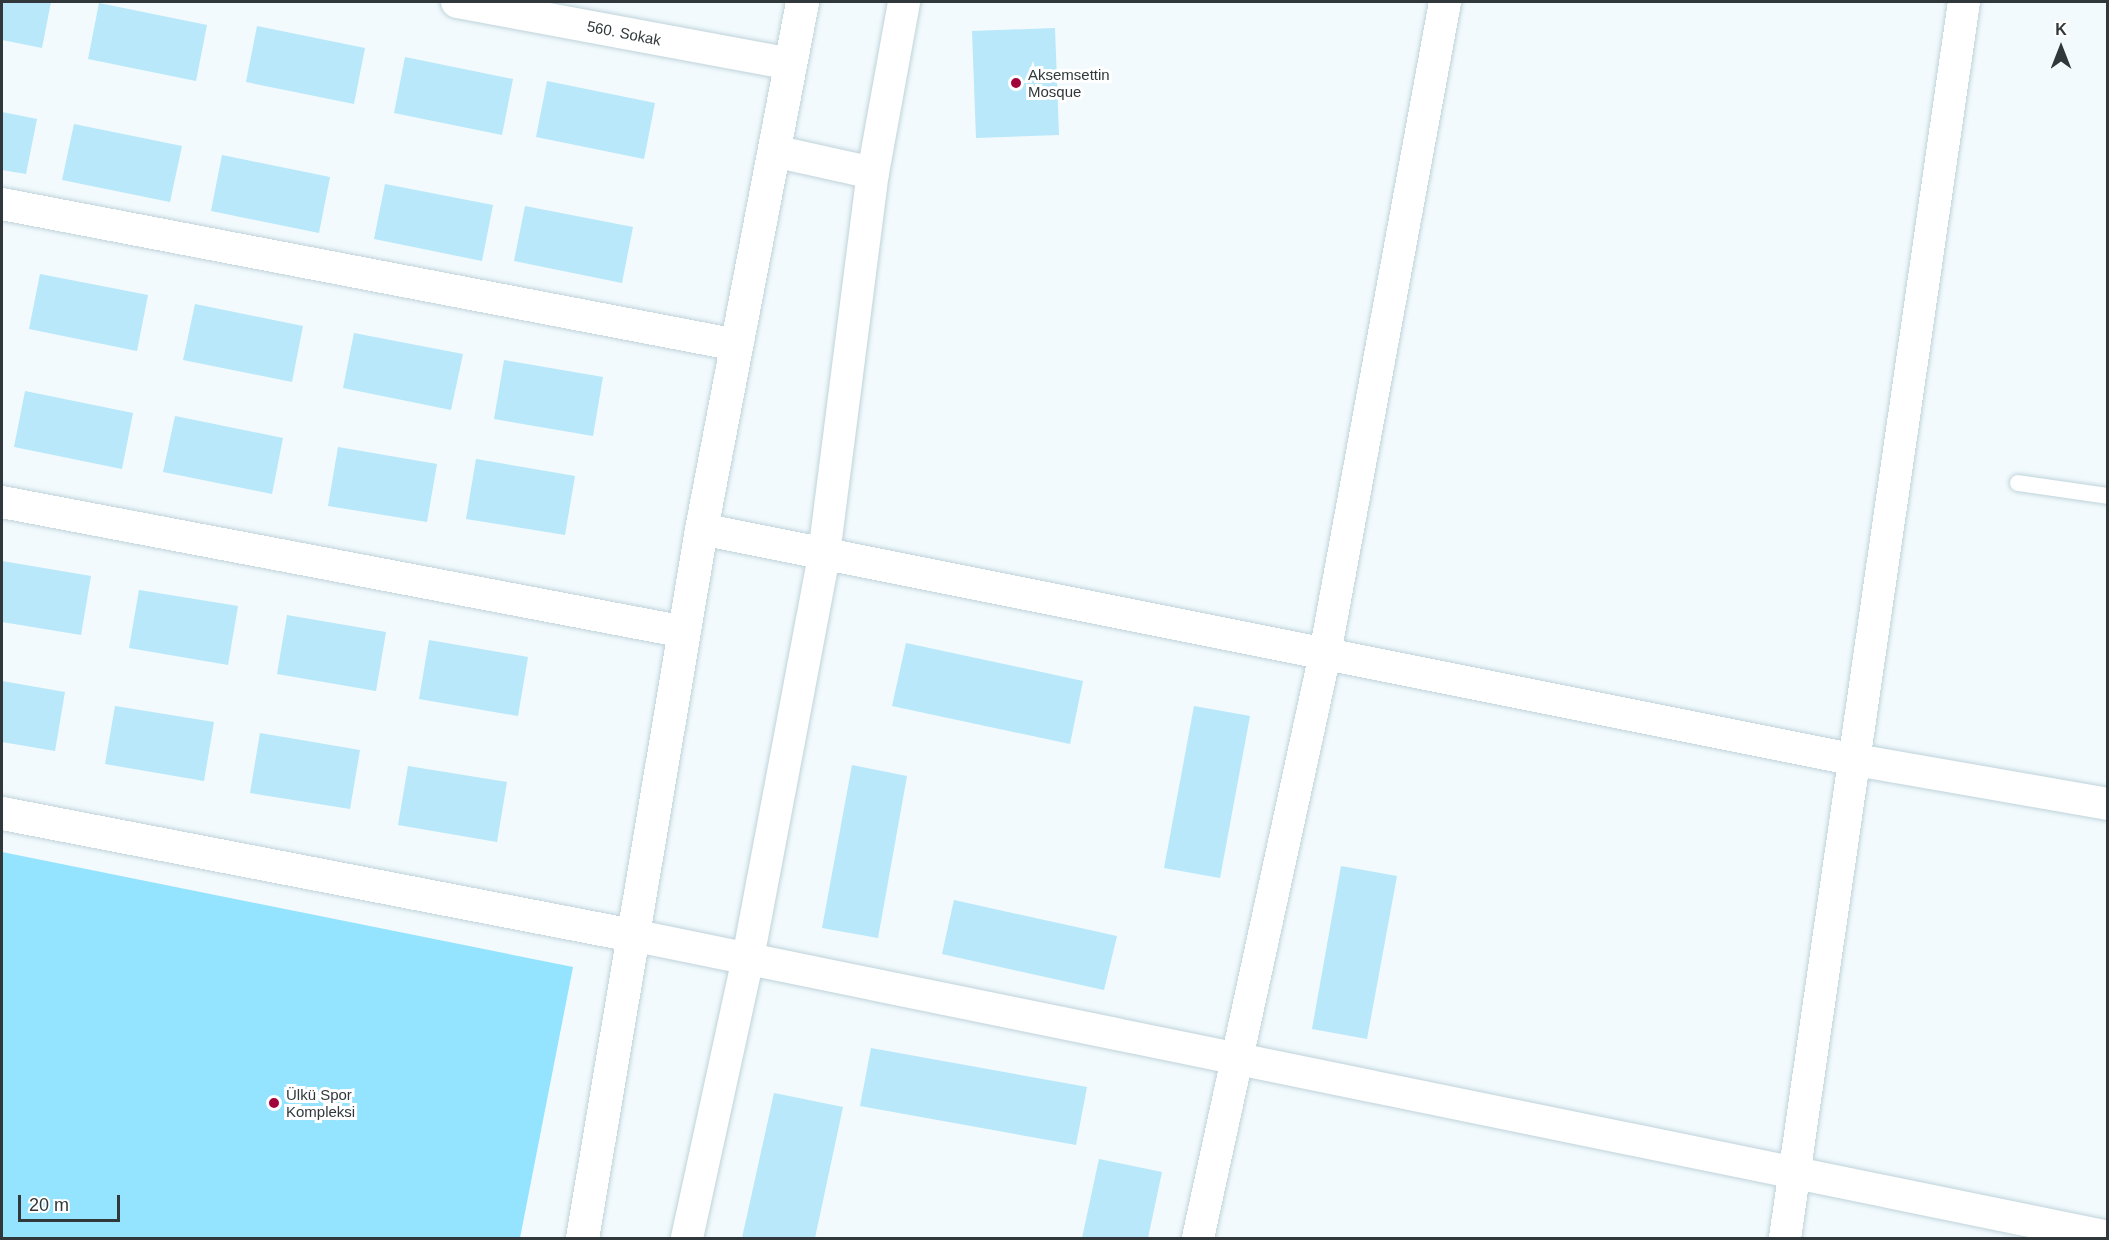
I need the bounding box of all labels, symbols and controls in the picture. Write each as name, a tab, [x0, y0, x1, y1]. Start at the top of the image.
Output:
street label: 560. Sokak	[585, 17, 663, 49]
north arrow	[2031, 18, 2091, 78]
text: K	[2055, 21, 2067, 38]
place label: Aksemsettin Mosque	[1028, 65, 1110, 100]
marker: Aksemsettin Mosque	[1009, 76, 1023, 90]
place label: Ülkü Spor Kompleksi	[286, 1085, 355, 1120]
marker: Ülkü Spor Kompleksi	[267, 1096, 281, 1110]
scale bar	[21, 1183, 123, 1221]
text: 20 m	[29, 1195, 69, 1215]

